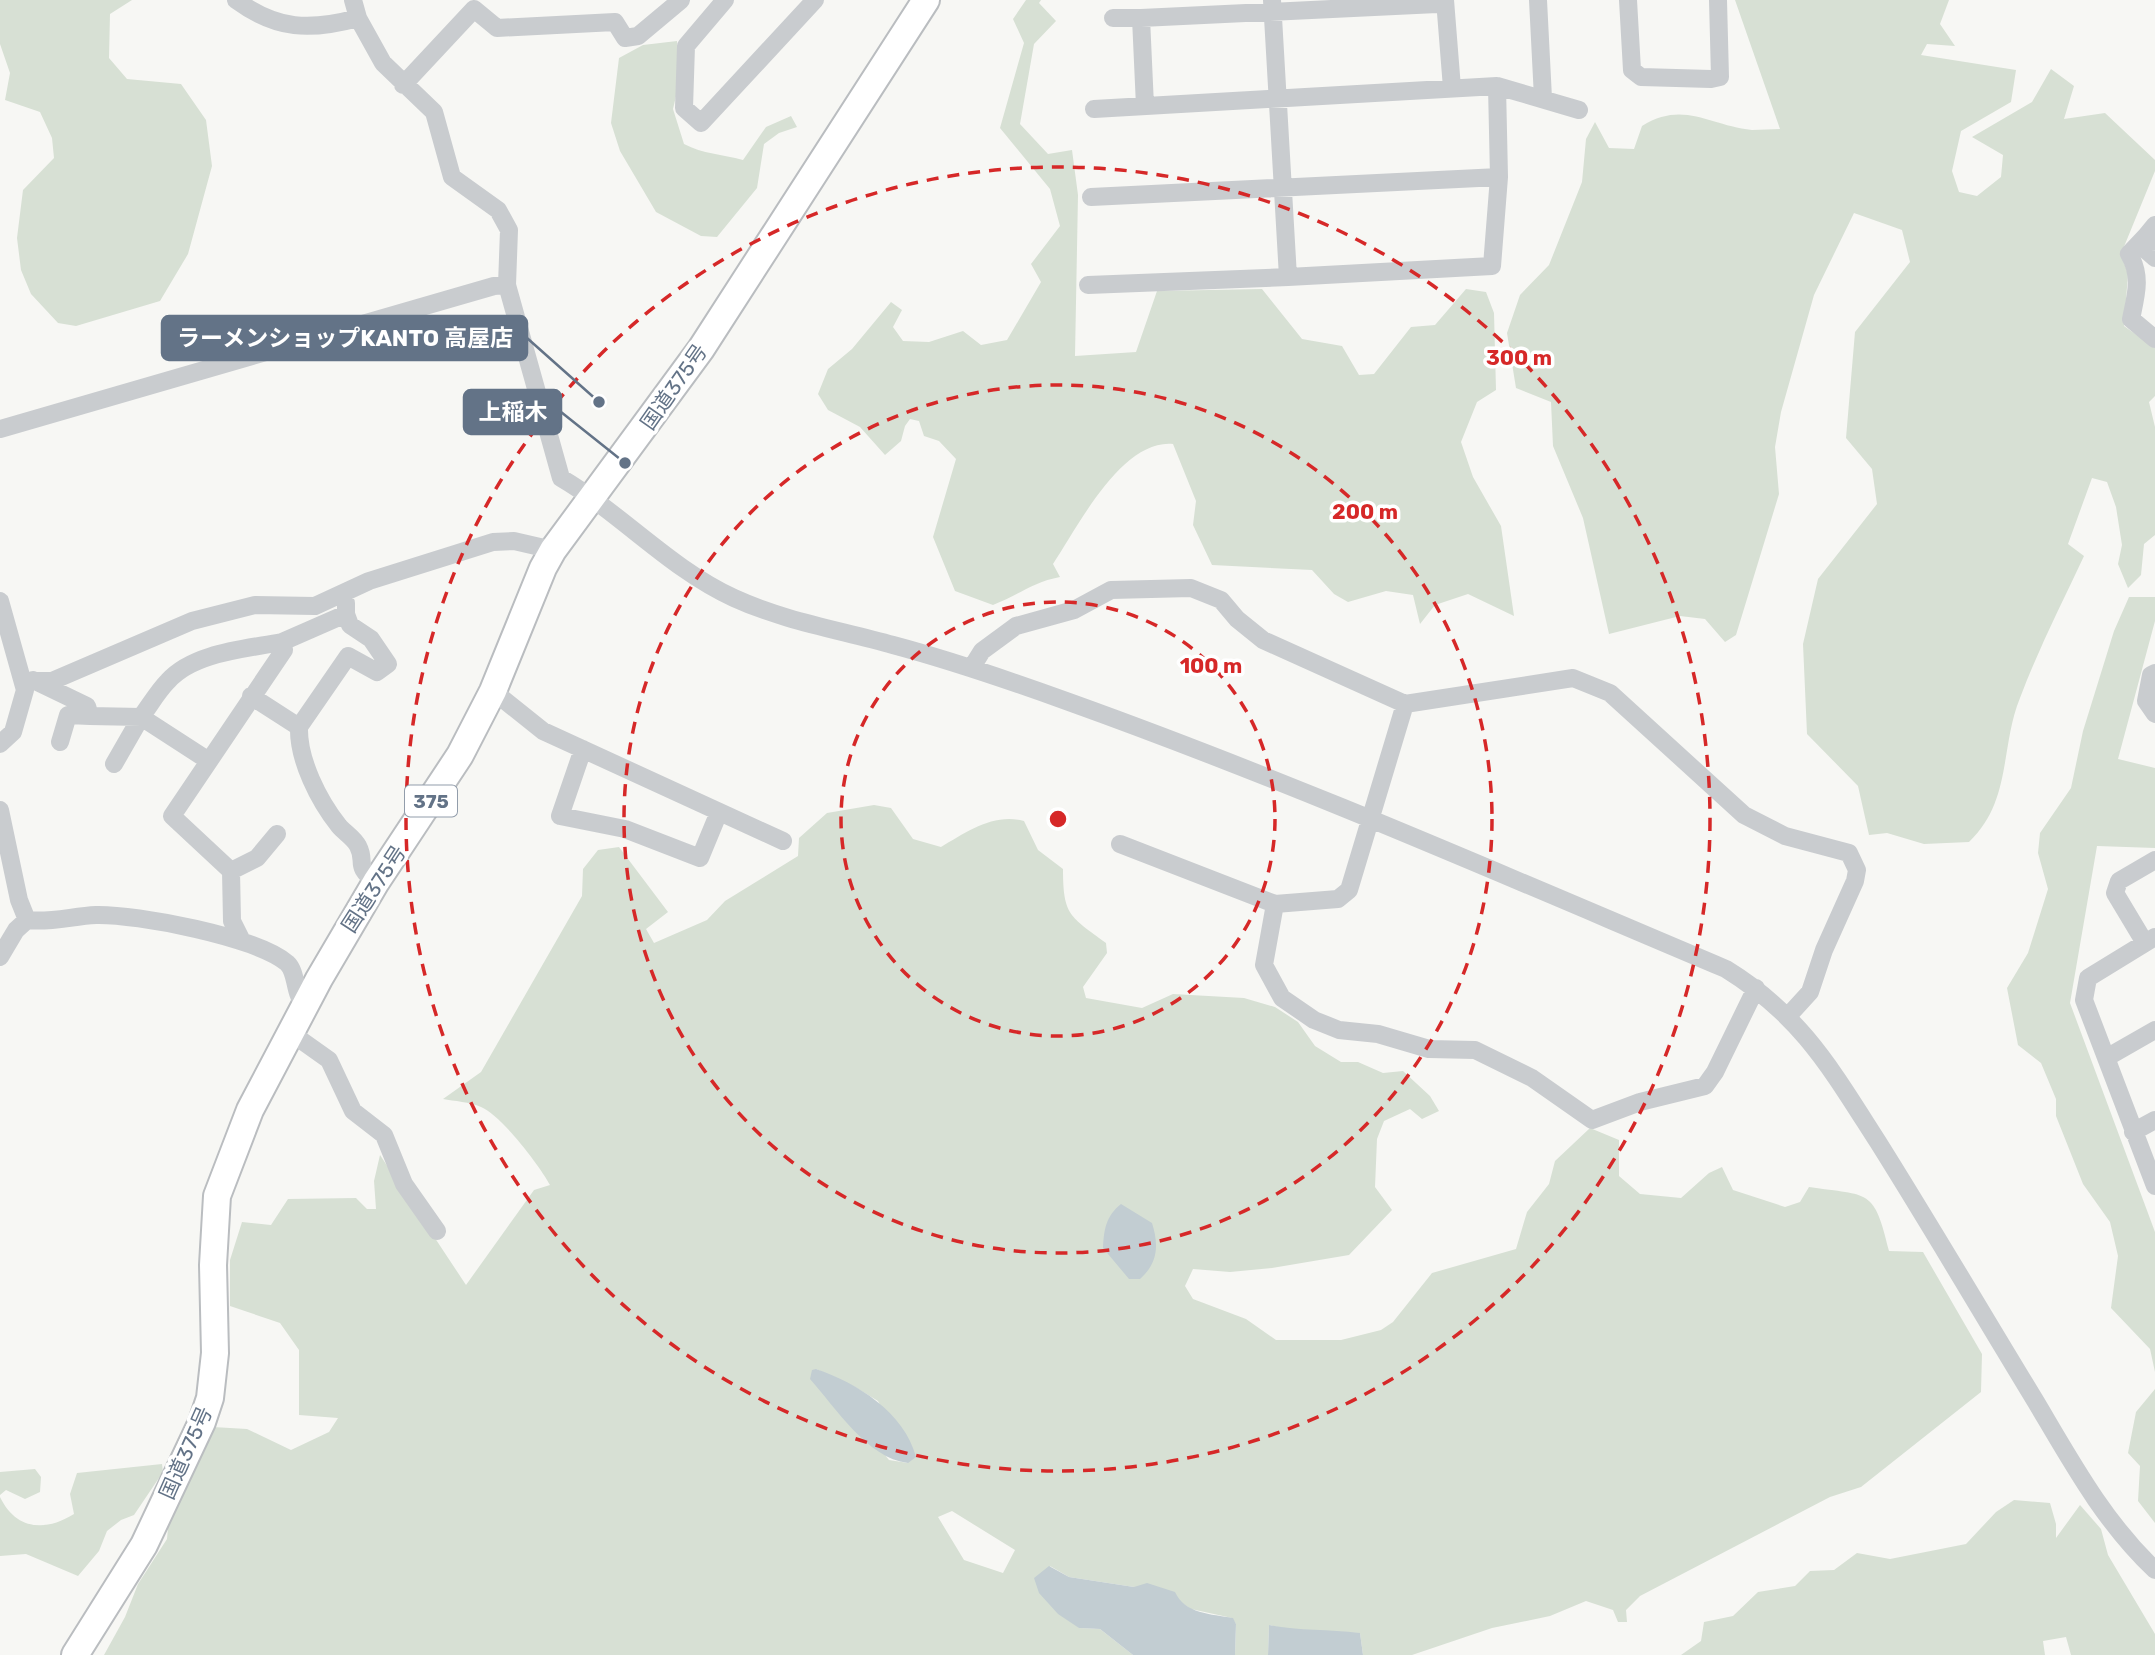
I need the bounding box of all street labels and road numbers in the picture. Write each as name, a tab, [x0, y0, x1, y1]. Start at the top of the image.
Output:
street label: 国道375号	[635, 339, 712, 434]
road number: 375	[405, 786, 457, 816]
street label: 国道375号	[336, 840, 411, 937]
street label: 国道375号	[154, 1403, 217, 1503]

